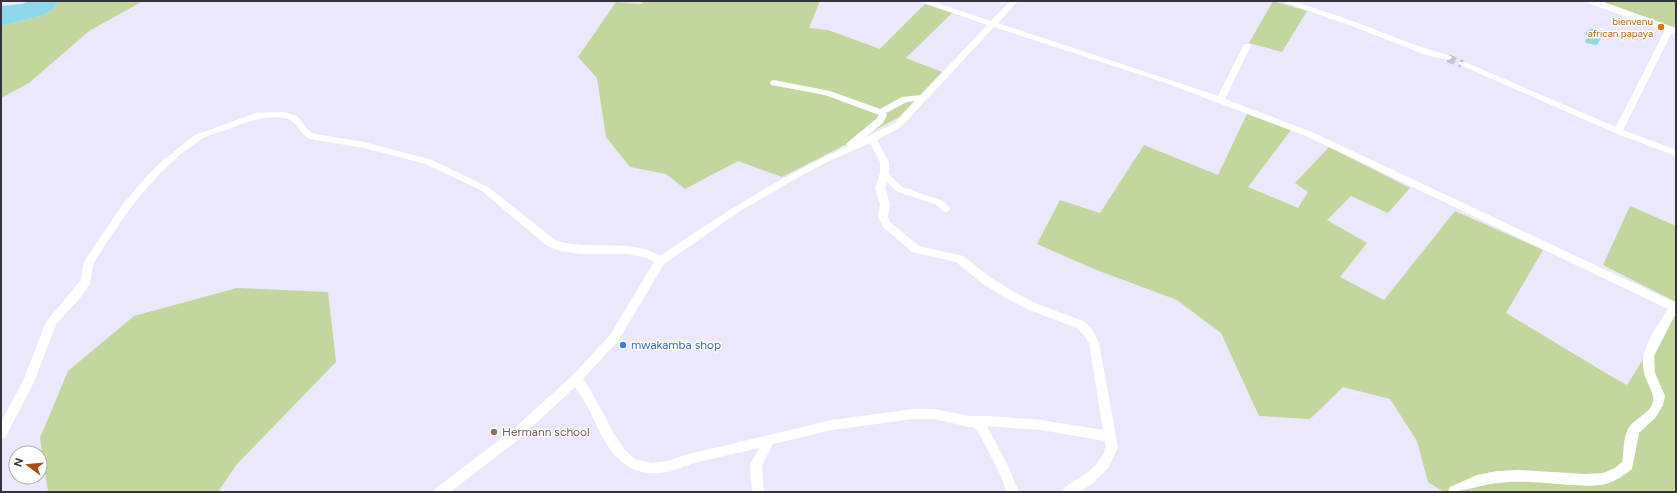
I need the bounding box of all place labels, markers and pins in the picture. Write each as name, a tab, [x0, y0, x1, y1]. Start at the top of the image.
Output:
place label: bienvenu african papaya	[1588, 15, 1653, 40]
marker: bienvenu african papaya	[1656, 22, 1666, 32]
place label: mwakamba shop	[631, 338, 721, 352]
marker: mwakamba shop	[618, 340, 628, 350]
place label: Hermann school	[502, 425, 590, 439]
marker: Hermann school	[489, 427, 499, 437]

